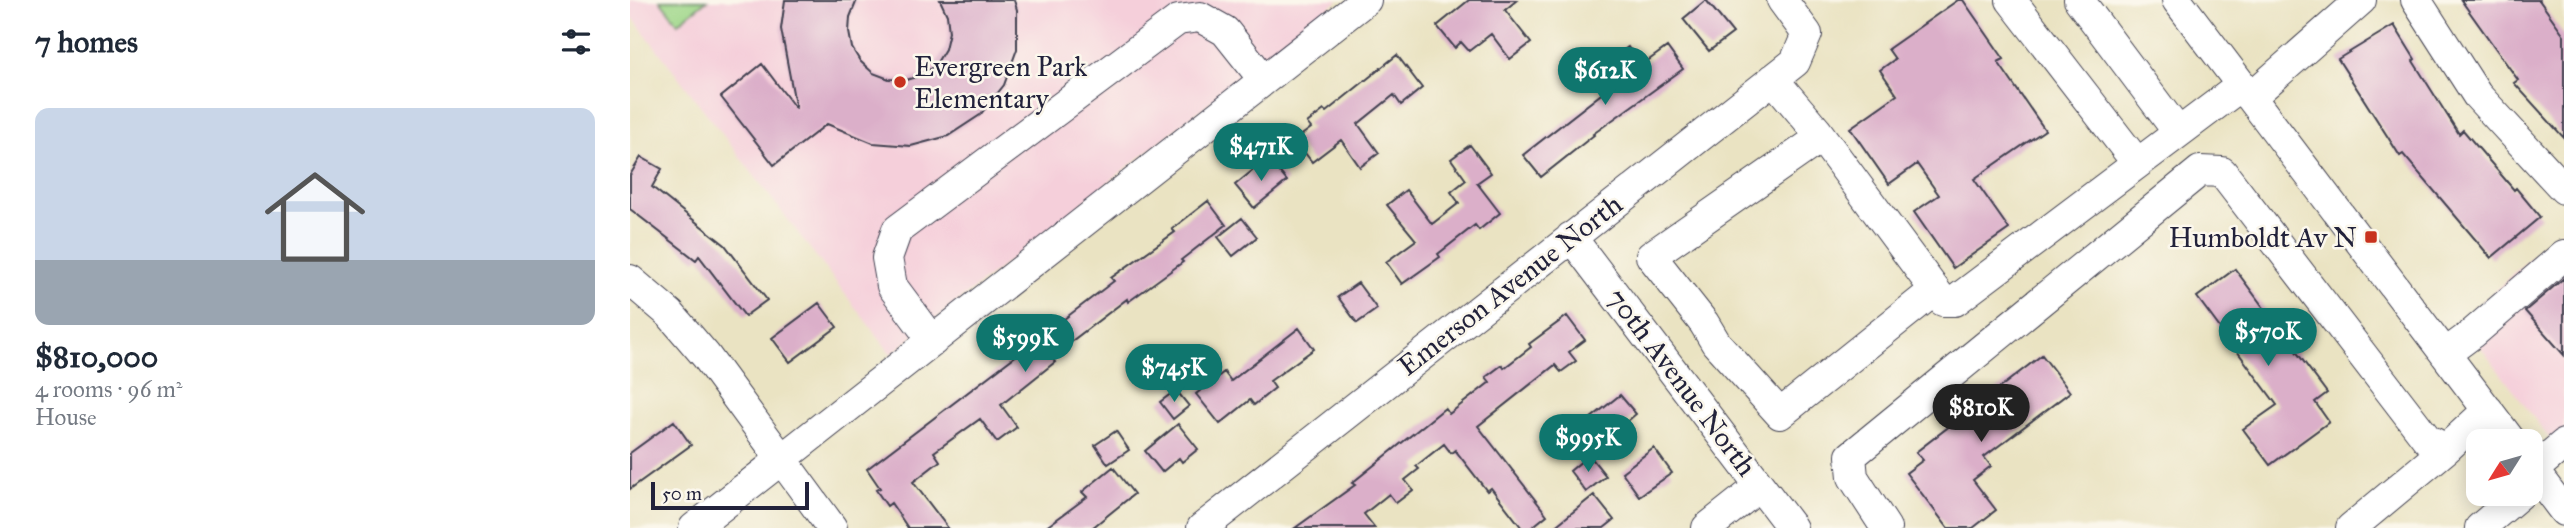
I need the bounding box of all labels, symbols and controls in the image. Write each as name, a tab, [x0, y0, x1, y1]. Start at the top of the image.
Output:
icon: filters	[557, 23, 595, 61]
text: 7 homes	[35, 24, 138, 60]
pin: $612K	[1556, 48, 1654, 107]
place label: Evergreen Park Elementary	[914, 49, 1087, 116]
text: $612K	[1574, 56, 1636, 84]
marker: Evergreen Park Elementary	[892, 74, 908, 90]
pin: $471K	[1212, 124, 1310, 183]
text: $471K	[1229, 132, 1293, 160]
icon: home	[252, 154, 378, 280]
street label: Emerson Avenue North	[1391, 186, 1629, 383]
place label: Humboldt Av N	[2169, 220, 2357, 255]
marker: Humboldt Av N	[2363, 229, 2379, 245]
street label: 70th Avenue North	[1600, 281, 1764, 483]
pin: $570K	[2219, 308, 2317, 368]
pin: $599K	[976, 314, 1074, 374]
text: $570K	[2235, 317, 2301, 345]
text: $599K	[992, 323, 1058, 351]
text: $810,000	[35, 339, 158, 375]
pin: $745K	[1125, 344, 1223, 404]
text: $745K	[1141, 353, 1207, 381]
text: 4 rooms · 96 m²	[35, 375, 182, 403]
pin: $810K	[1932, 384, 2030, 444]
text: $810K	[1949, 393, 2013, 421]
text: House	[35, 403, 97, 431]
pin: $995K	[1539, 414, 1637, 474]
text: $995K	[1555, 423, 1621, 451]
north arrow	[2466, 429, 2543, 506]
map controls	[2466, 429, 2543, 506]
scale bar	[651, 479, 808, 511]
text: 50 m	[662, 482, 702, 505]

